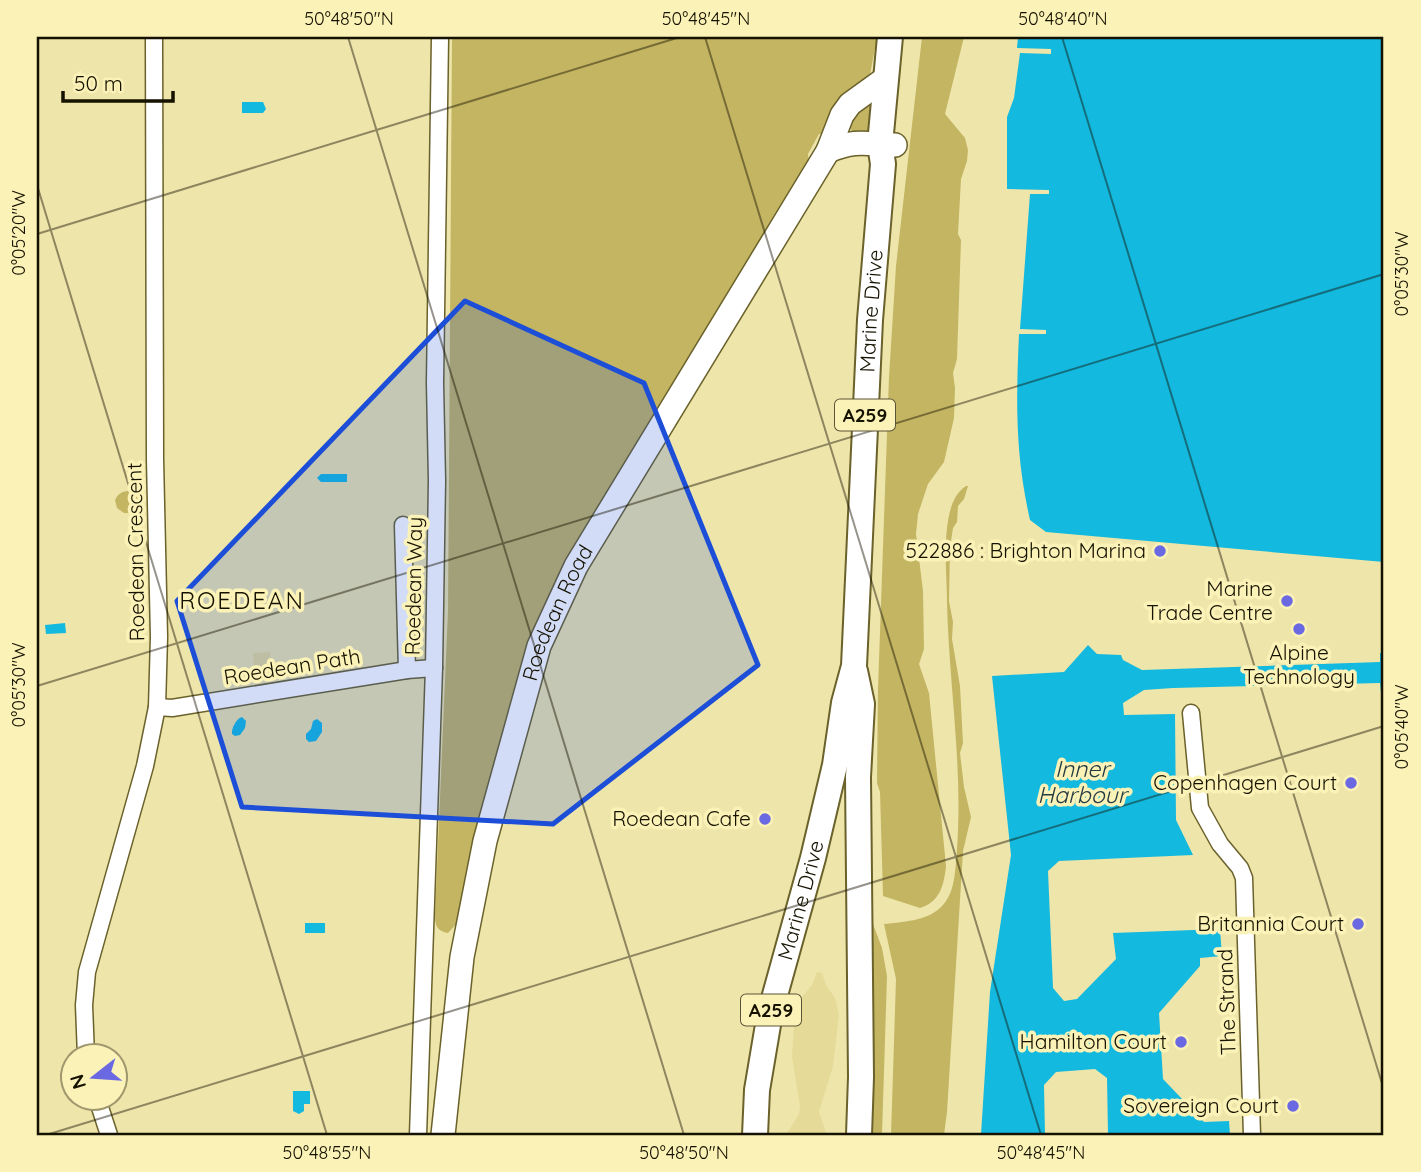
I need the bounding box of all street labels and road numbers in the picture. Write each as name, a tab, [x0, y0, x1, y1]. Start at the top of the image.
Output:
street label: Marine Drive	[854, 248, 888, 373]
road number: A259	[835, 400, 895, 430]
street label: Roedean Crescent	[120, 462, 150, 642]
street label: Roedean Way	[399, 516, 427, 655]
street label: Roedean Road	[516, 540, 598, 683]
street label: Roedean Path	[222, 642, 362, 690]
street label: Marine Drive	[771, 838, 829, 963]
street label: The Strand	[1211, 948, 1241, 1056]
road number: A259	[741, 994, 801, 1026]

